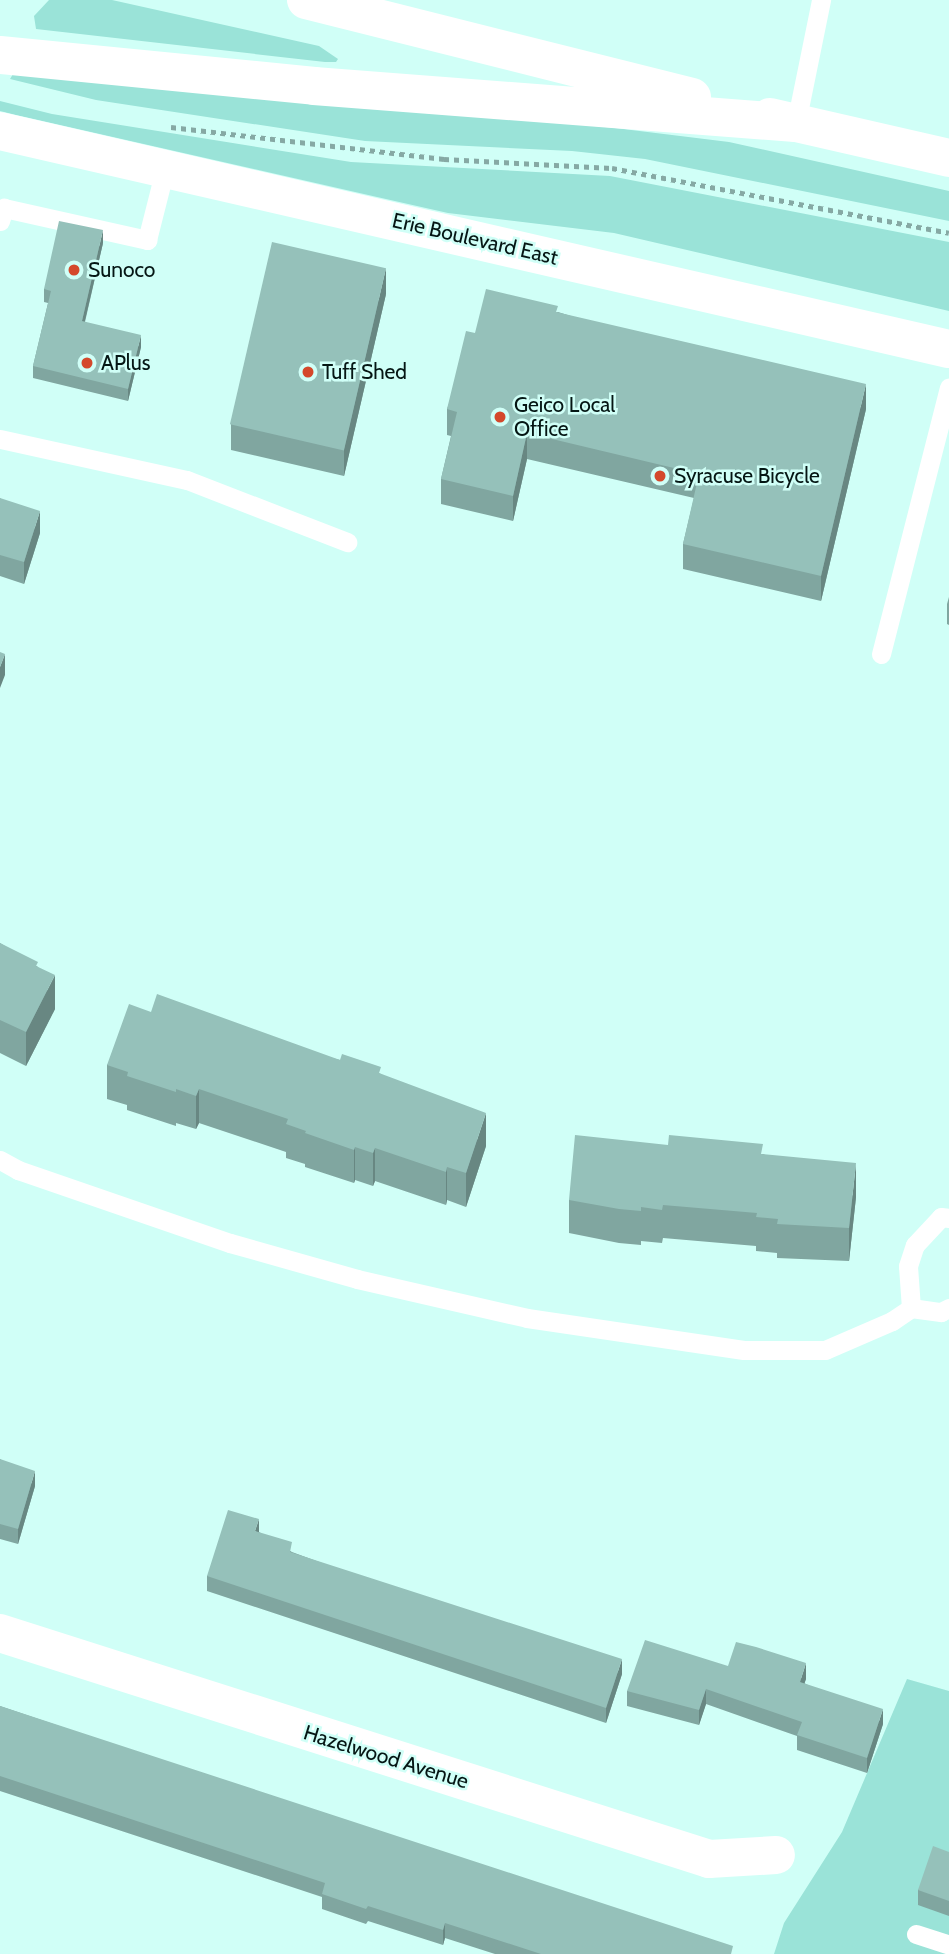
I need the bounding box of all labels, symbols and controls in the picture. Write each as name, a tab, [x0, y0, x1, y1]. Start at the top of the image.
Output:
street label: Erie Boulevard East	[390, 208, 560, 270]
place label: Sunoco	[88, 257, 155, 283]
marker: Sunoco	[66, 262, 82, 278]
place label: APlus	[101, 350, 150, 376]
marker: APlus	[79, 355, 95, 371]
place label: Tuff Shed	[322, 359, 407, 385]
marker: Tuff Shed	[300, 364, 316, 380]
place label: Geico Local Office	[514, 392, 615, 442]
marker: Geico Local Office	[492, 409, 508, 425]
place label: Syracuse Bicycle	[674, 463, 820, 489]
marker: Syracuse Bicycle	[652, 468, 668, 484]
street label: Hazelwood Avenue	[300, 1720, 472, 1794]

